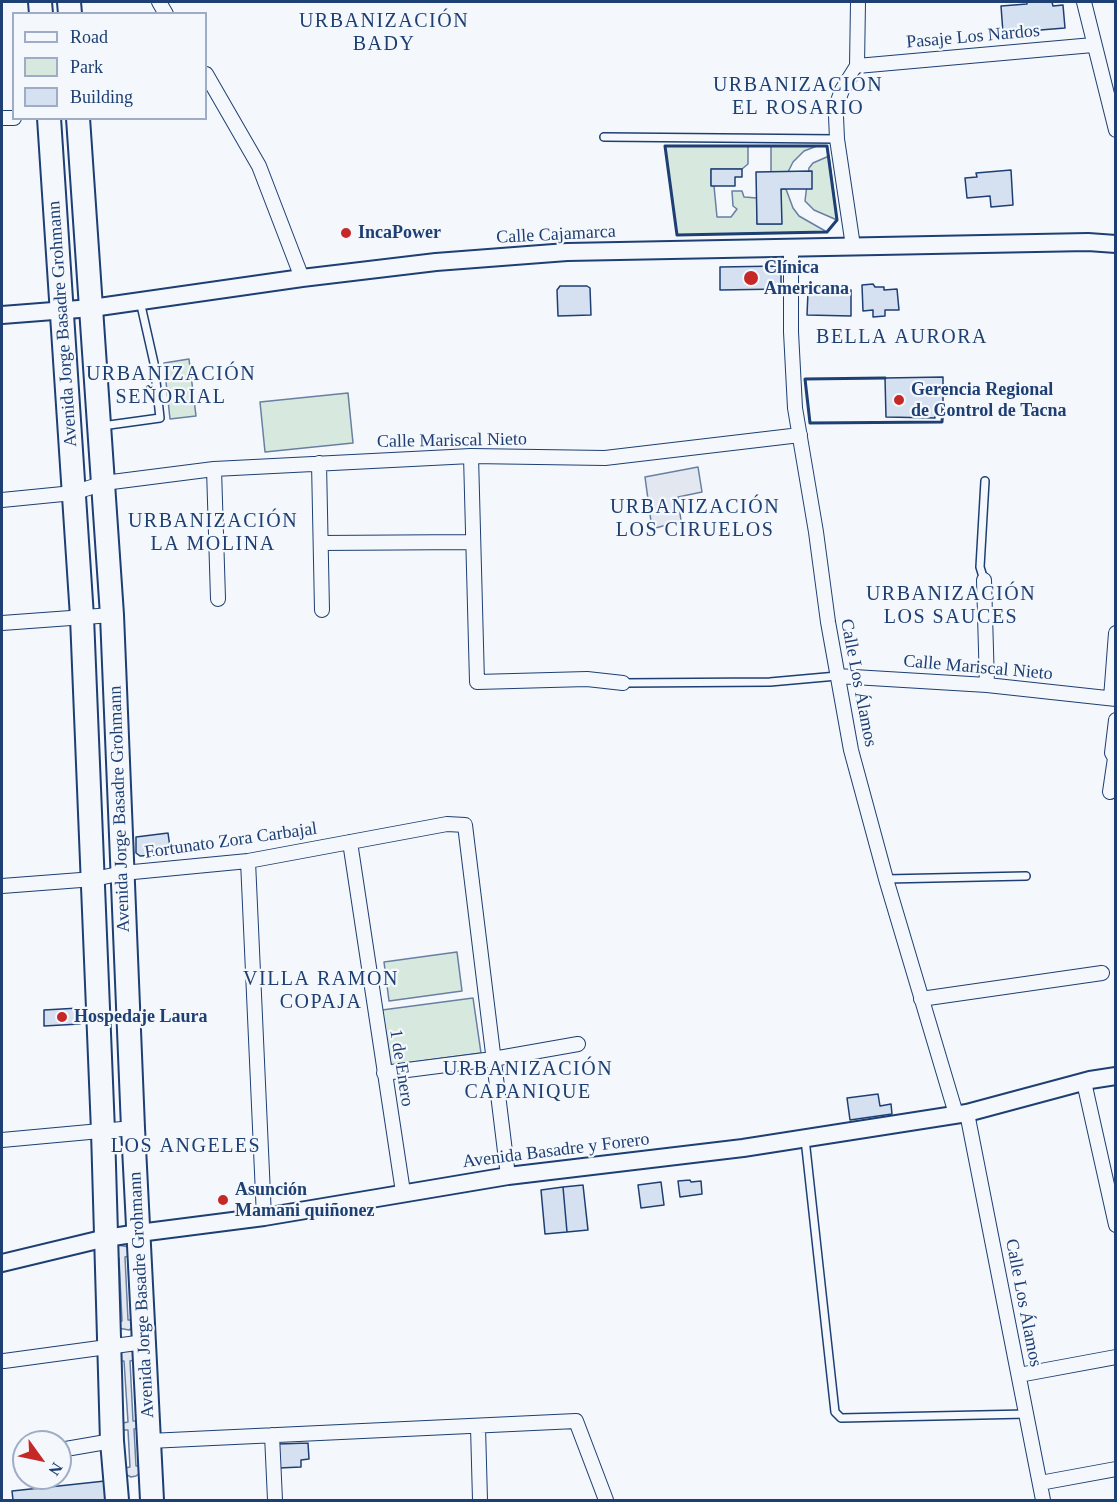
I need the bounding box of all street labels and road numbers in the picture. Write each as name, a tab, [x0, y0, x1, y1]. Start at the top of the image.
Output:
street label: Pasaje Los Nardos	[905, 20, 1041, 54]
street label: Avenida Jorge Basadre Grohmann	[44, 200, 82, 448]
street label: Calle Cajamarca	[496, 221, 616, 249]
street label: Calle Mariscal Nieto	[377, 429, 527, 453]
street label: Calle Los Álamos	[835, 617, 881, 749]
street label: Calle Mariscal Nieto	[902, 651, 1054, 685]
street label: Avenida Jorge Basadre Grohmann	[105, 685, 135, 933]
street label: Fortunato Zora Carbajal	[143, 818, 319, 864]
street label: 1 de Enero	[384, 1028, 418, 1108]
street label: Avenida Basadre y Forero	[461, 1129, 651, 1173]
street label: Avenida Jorge Basadre Grohmann	[125, 1171, 159, 1419]
street label: Calle Los Álamos	[1000, 1237, 1046, 1369]

